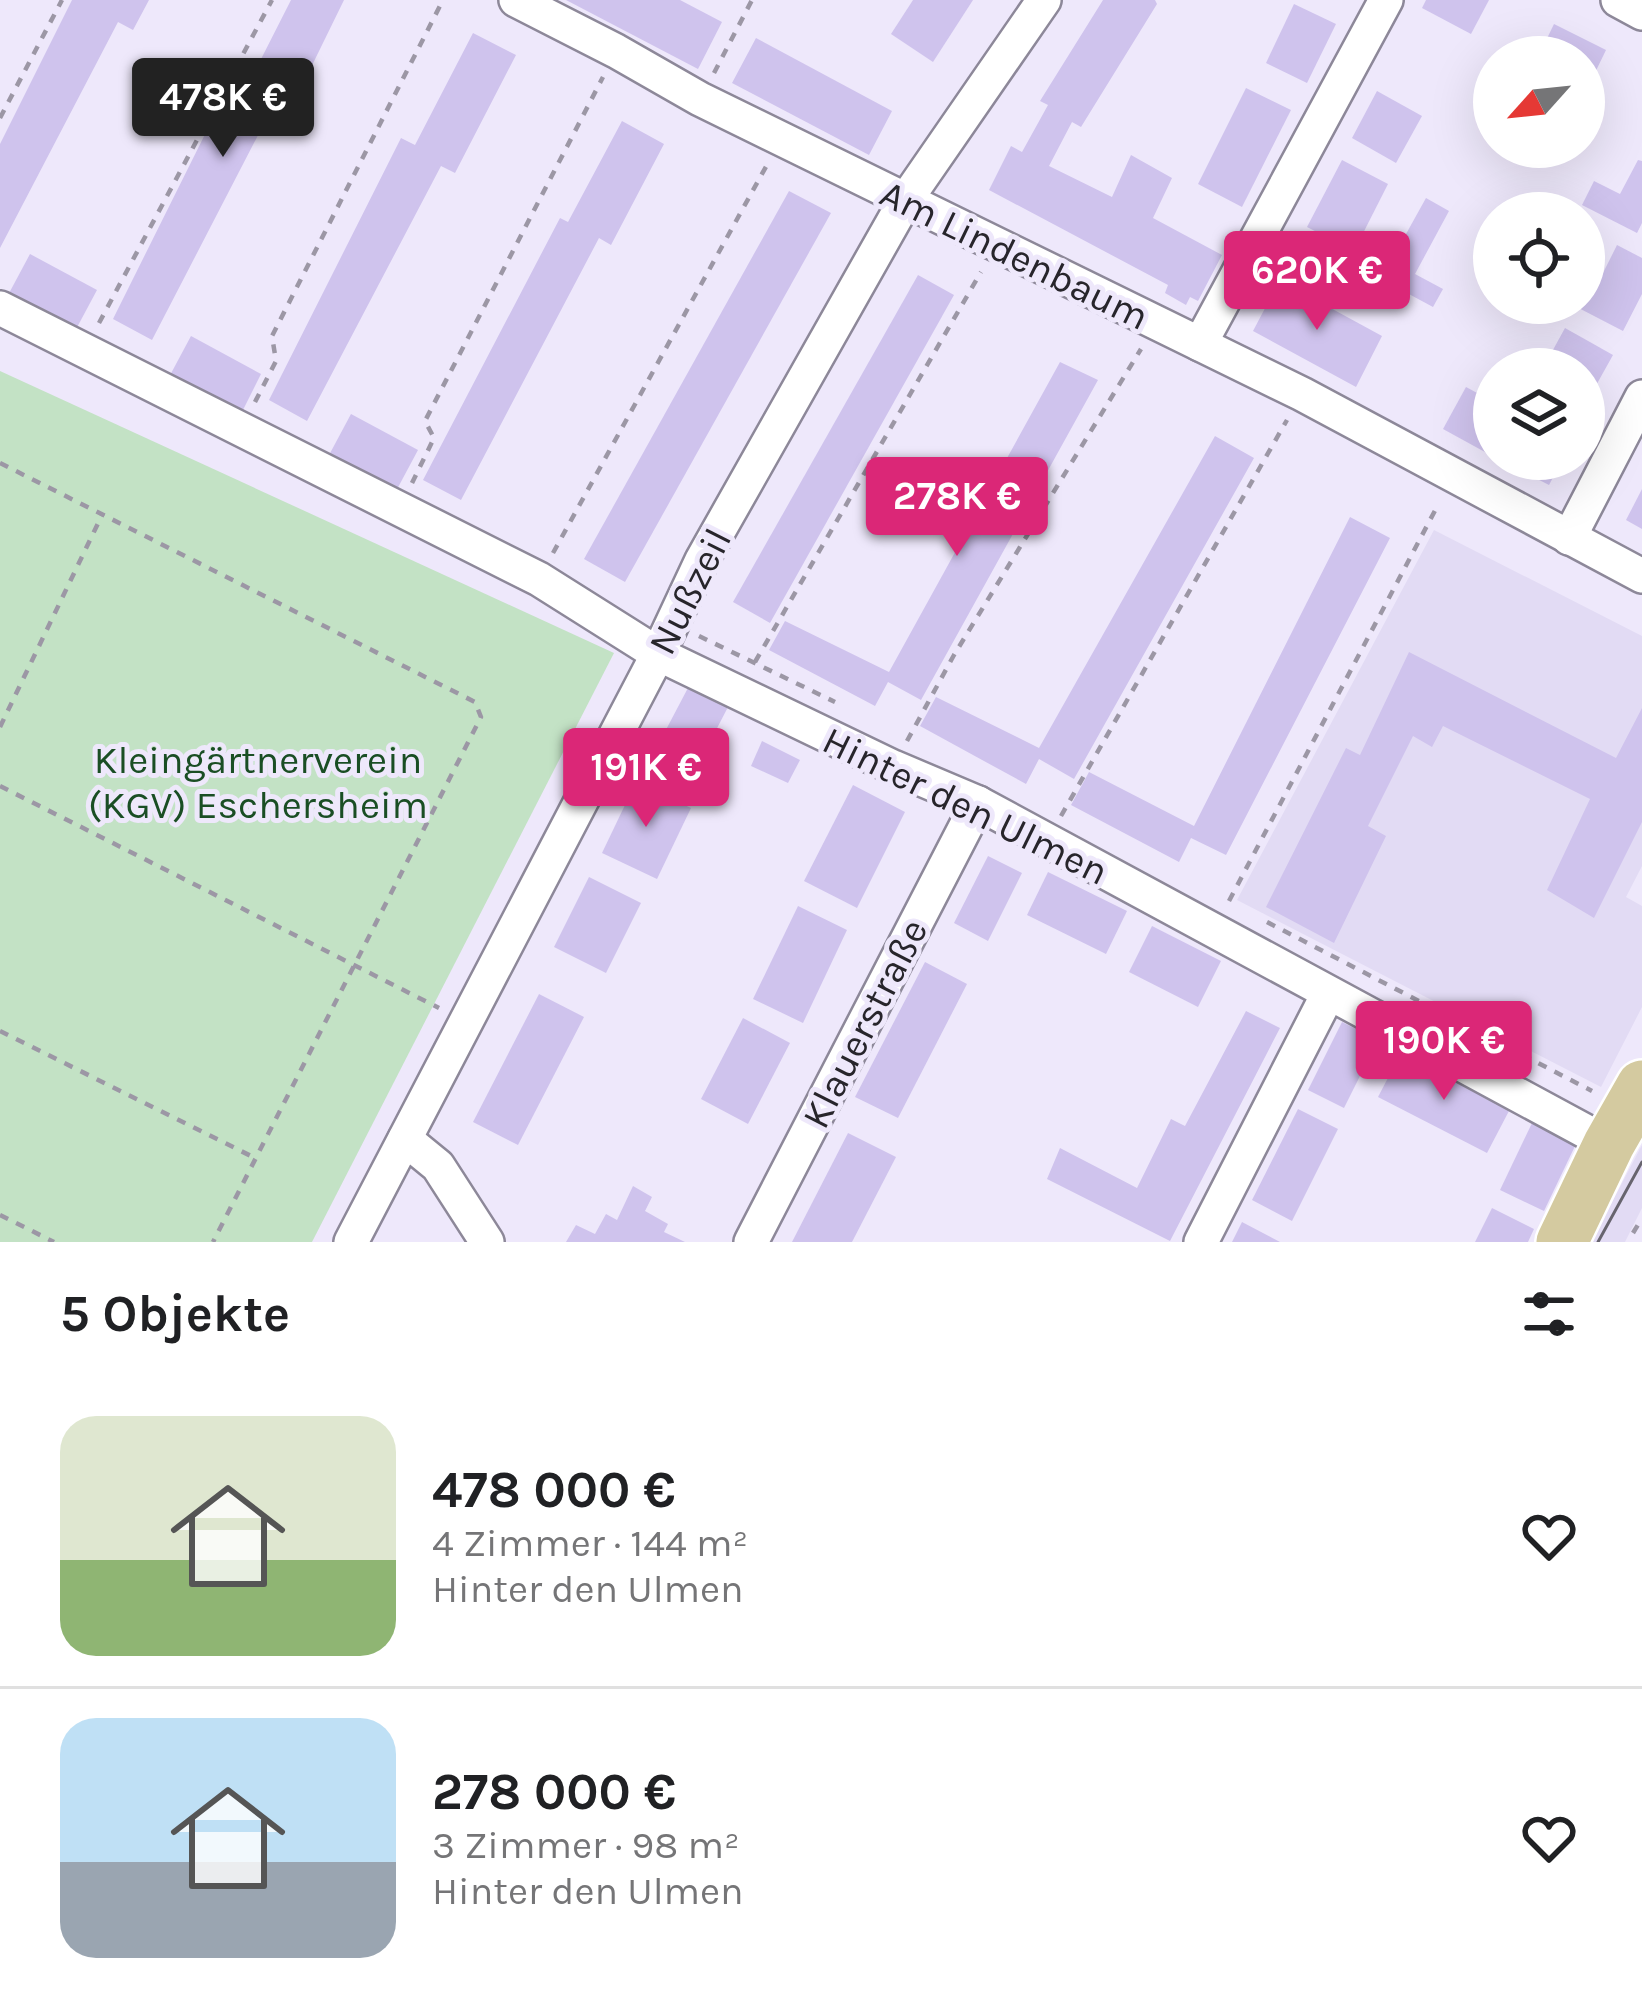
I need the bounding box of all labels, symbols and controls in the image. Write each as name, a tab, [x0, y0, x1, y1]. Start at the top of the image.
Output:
north arrow	[1473, 36, 1605, 168]
map controls	[1473, 36, 1605, 480]
pin: 478K €	[125, 58, 321, 160]
text: 478K €	[159, 74, 287, 120]
street label: Am Lindenbaum	[873, 170, 1156, 340]
button: locate	[1473, 192, 1605, 324]
pin: 620K €	[1219, 231, 1415, 333]
text: 620K €	[1251, 247, 1383, 293]
button: layers	[1473, 348, 1605, 480]
pin: 278K €	[859, 457, 1055, 559]
text: 278K €	[893, 473, 1021, 519]
street label: Nußzeil	[639, 521, 741, 662]
street label: Hinter den Ulmen	[815, 717, 1116, 895]
pin: 191K €	[548, 728, 744, 830]
park label: Kleingärtnerverein (KGV) Eschersheim	[88, 737, 428, 828]
text: 191K €	[590, 744, 702, 790]
street label: Klauerstraße	[793, 911, 937, 1136]
pin: 190K €	[1346, 1001, 1542, 1103]
text: 190K €	[1383, 1017, 1505, 1063]
icon: filters	[1516, 1281, 1582, 1347]
text: 5 Objekte	[60, 1284, 290, 1344]
text: 478 000 €	[432, 1460, 676, 1520]
icon: home	[156, 1464, 300, 1608]
icon: heart	[1516, 1503, 1582, 1569]
text: 4 Zimmer · 144 m²	[432, 1520, 748, 1566]
text: Hinter den Ulmen	[432, 1566, 744, 1612]
text: 278 000 €	[432, 1762, 676, 1822]
icon: home	[156, 1766, 300, 1910]
icon: heart	[1516, 1805, 1582, 1871]
text: 3 Zimmer · 98 m²	[432, 1822, 740, 1868]
text: Hinter den Ulmen	[432, 1868, 744, 1914]

